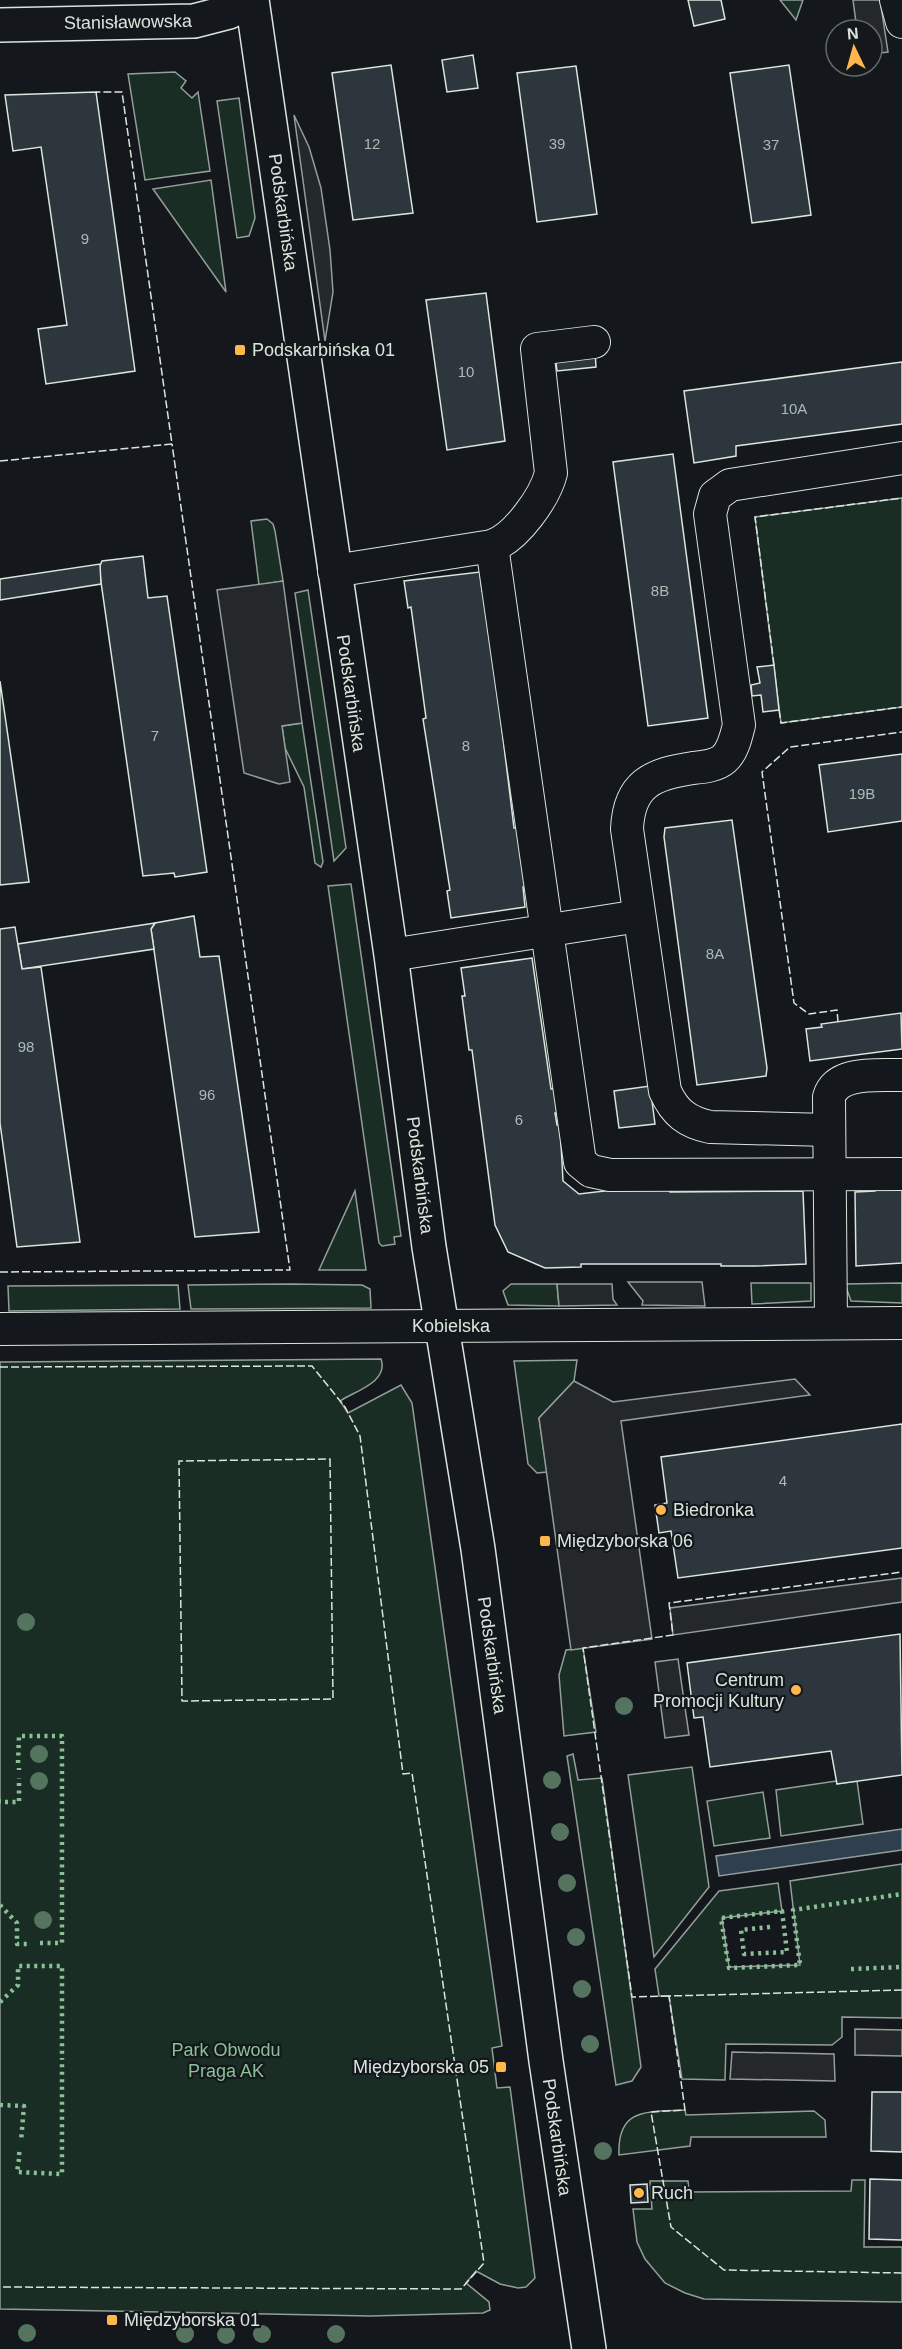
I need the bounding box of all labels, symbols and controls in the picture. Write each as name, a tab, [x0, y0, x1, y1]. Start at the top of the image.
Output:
street label: Stanisławowska	[64, 11, 193, 33]
north arrow	[824, 18, 884, 78]
text: N	[846, 25, 859, 43]
house number: 12	[364, 135, 380, 152]
house number: 39	[549, 135, 565, 152]
house number: 37	[763, 136, 779, 153]
street label: Podskarbińska	[265, 152, 301, 273]
house number: 9	[81, 230, 89, 247]
place label: Podskarbińska 01	[252, 340, 395, 360]
marker: Podskarbińska 01	[233, 343, 247, 357]
house number: 10	[458, 363, 474, 380]
house number: 10A	[781, 400, 807, 417]
house number: 8B	[651, 582, 669, 599]
street label: Podskarbińska	[333, 633, 369, 754]
house number: 7	[151, 727, 159, 744]
house number: 8	[462, 737, 470, 754]
house number: 19B	[849, 785, 875, 802]
house number: 8A	[706, 945, 724, 962]
house number: 98	[18, 1038, 34, 1055]
house number: 96	[199, 1086, 215, 1103]
house number: 6	[515, 1111, 523, 1128]
street label: Podskarbińska	[403, 1115, 437, 1236]
street label: Kobielska	[412, 1316, 491, 1336]
house number: 4	[779, 1472, 787, 1489]
place label: Biedronka	[673, 1500, 755, 1520]
marker: Biedronka	[654, 1503, 668, 1517]
place label: Międzyborska 06	[557, 1531, 693, 1551]
marker: Międzyborska 06	[538, 1534, 552, 1548]
street label: Podskarbińska	[474, 1595, 510, 1716]
place label: Centrum Promocji Kultury	[653, 1670, 784, 1711]
marker: Centrum Promocji Kultury	[789, 1683, 803, 1697]
park label: Park Obwodu Praga AK	[171, 2040, 281, 2081]
place label: Międzyborska 05	[353, 2057, 489, 2077]
marker: Międzyborska 05	[494, 2060, 508, 2074]
street label: Podskarbińska	[539, 2077, 575, 2198]
place label: Ruch	[651, 2183, 693, 2203]
marker: Ruch	[632, 2186, 646, 2200]
place label: Międzyborska 01	[124, 2310, 260, 2330]
marker: Międzyborska 01	[105, 2313, 119, 2327]

